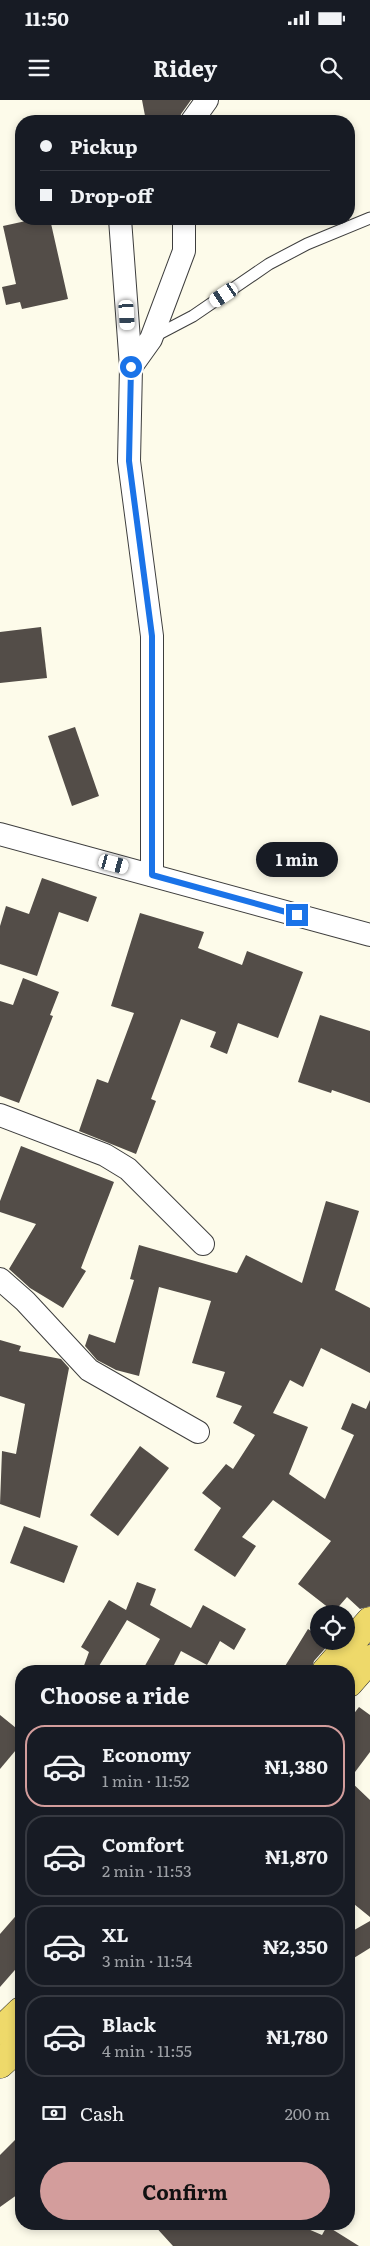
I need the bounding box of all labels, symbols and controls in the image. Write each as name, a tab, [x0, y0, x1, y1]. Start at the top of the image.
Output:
text: 11:50	[25, 4, 69, 32]
text: Ridey	[153, 51, 217, 84]
icon: menu	[25, 54, 53, 82]
icon: search	[317, 54, 345, 82]
text: Pickup	[70, 132, 138, 160]
text: Drop-off	[70, 181, 153, 209]
car	[207, 280, 240, 310]
car	[118, 300, 135, 330]
route start	[120, 356, 142, 378]
callout: 1 min	[256, 842, 338, 878]
text: 1 min	[276, 847, 318, 871]
car	[97, 853, 130, 875]
route end	[286, 904, 308, 926]
map controls	[310, 1605, 355, 1650]
button: locate	[310, 1605, 355, 1650]
text: Choose a ride	[40, 1678, 189, 1711]
text: Economy	[102, 1740, 191, 1768]
icon: car	[42, 1744, 87, 1789]
text: ₦1,380	[265, 1752, 328, 1780]
text: 1 min · 11:52	[102, 1768, 189, 1792]
text: Comfort	[102, 1830, 184, 1858]
icon: car	[42, 1834, 87, 1879]
text: ₦1,870	[265, 1842, 328, 1870]
text: 2 min · 11:53	[102, 1858, 192, 1882]
text: XL	[102, 1920, 129, 1948]
icon: car	[42, 1924, 87, 1969]
text: ₦2,350	[263, 1932, 328, 1960]
text: 3 min · 11:54	[102, 1948, 192, 1972]
text: Black	[102, 2010, 156, 2038]
icon: car	[42, 2014, 87, 2059]
text: ₦1,780	[266, 2022, 328, 2050]
text: 4 min · 11:55	[102, 2038, 192, 2062]
icon: cash	[40, 2099, 68, 2127]
text: Cash	[80, 2099, 124, 2127]
text: 200 m	[285, 2101, 330, 2125]
button: Confirm	[40, 2162, 330, 2220]

